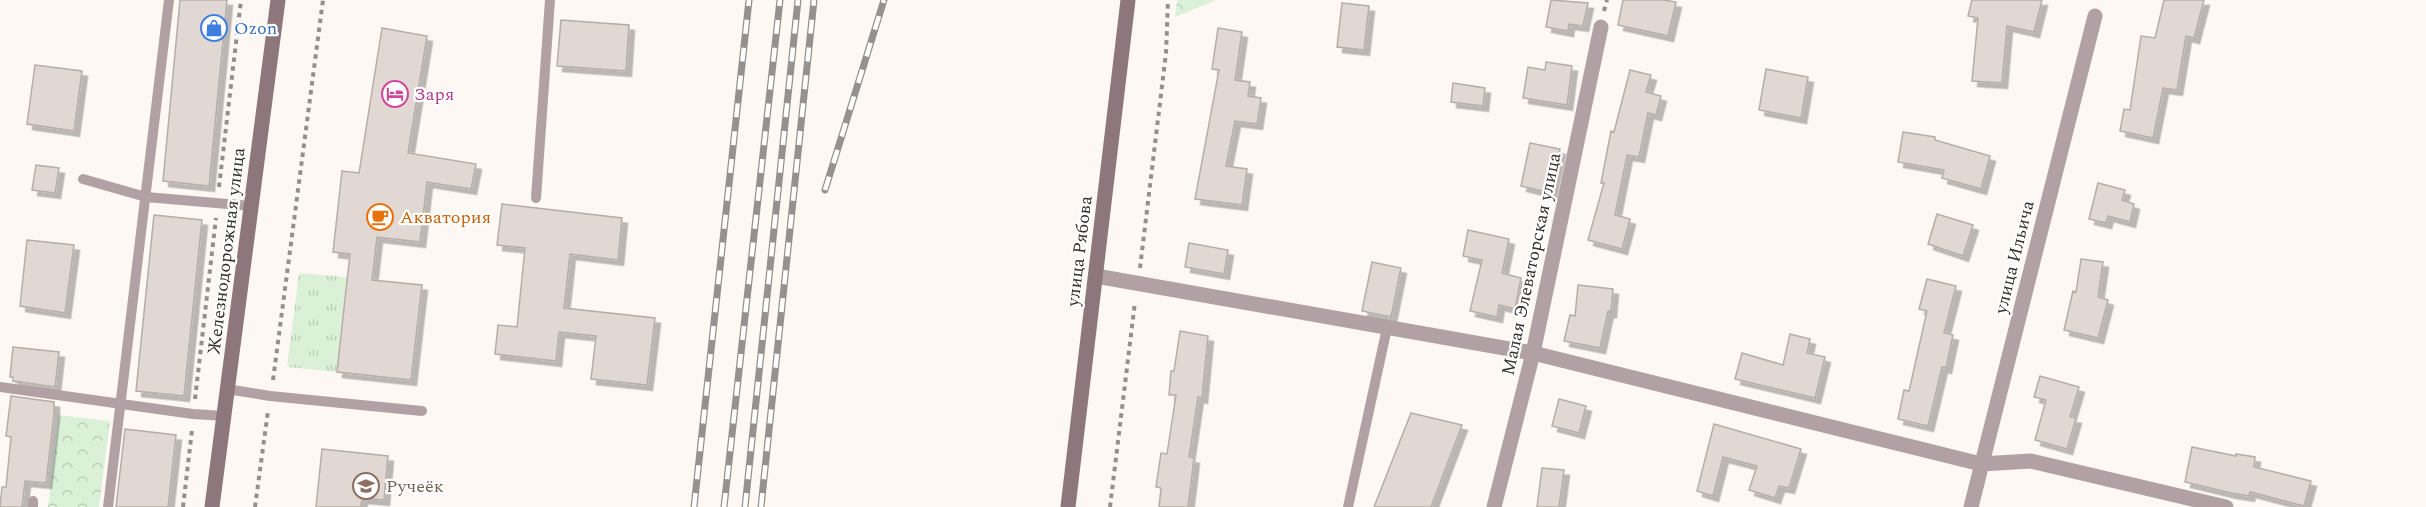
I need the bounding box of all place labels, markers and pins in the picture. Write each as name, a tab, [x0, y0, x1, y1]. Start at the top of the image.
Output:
shop icon: Ozon	[199, 13, 229, 43]
place label: Ozon	[234, 15, 277, 42]
hotel icon: Заря	[380, 79, 410, 109]
place label: Заря	[414, 81, 454, 108]
cafe icon: Акватория	[365, 202, 395, 232]
place label: Акватория	[400, 204, 491, 231]
school or university icon: Ручеёк	[351, 471, 381, 501]
place label: Ручеёк	[386, 473, 444, 500]

